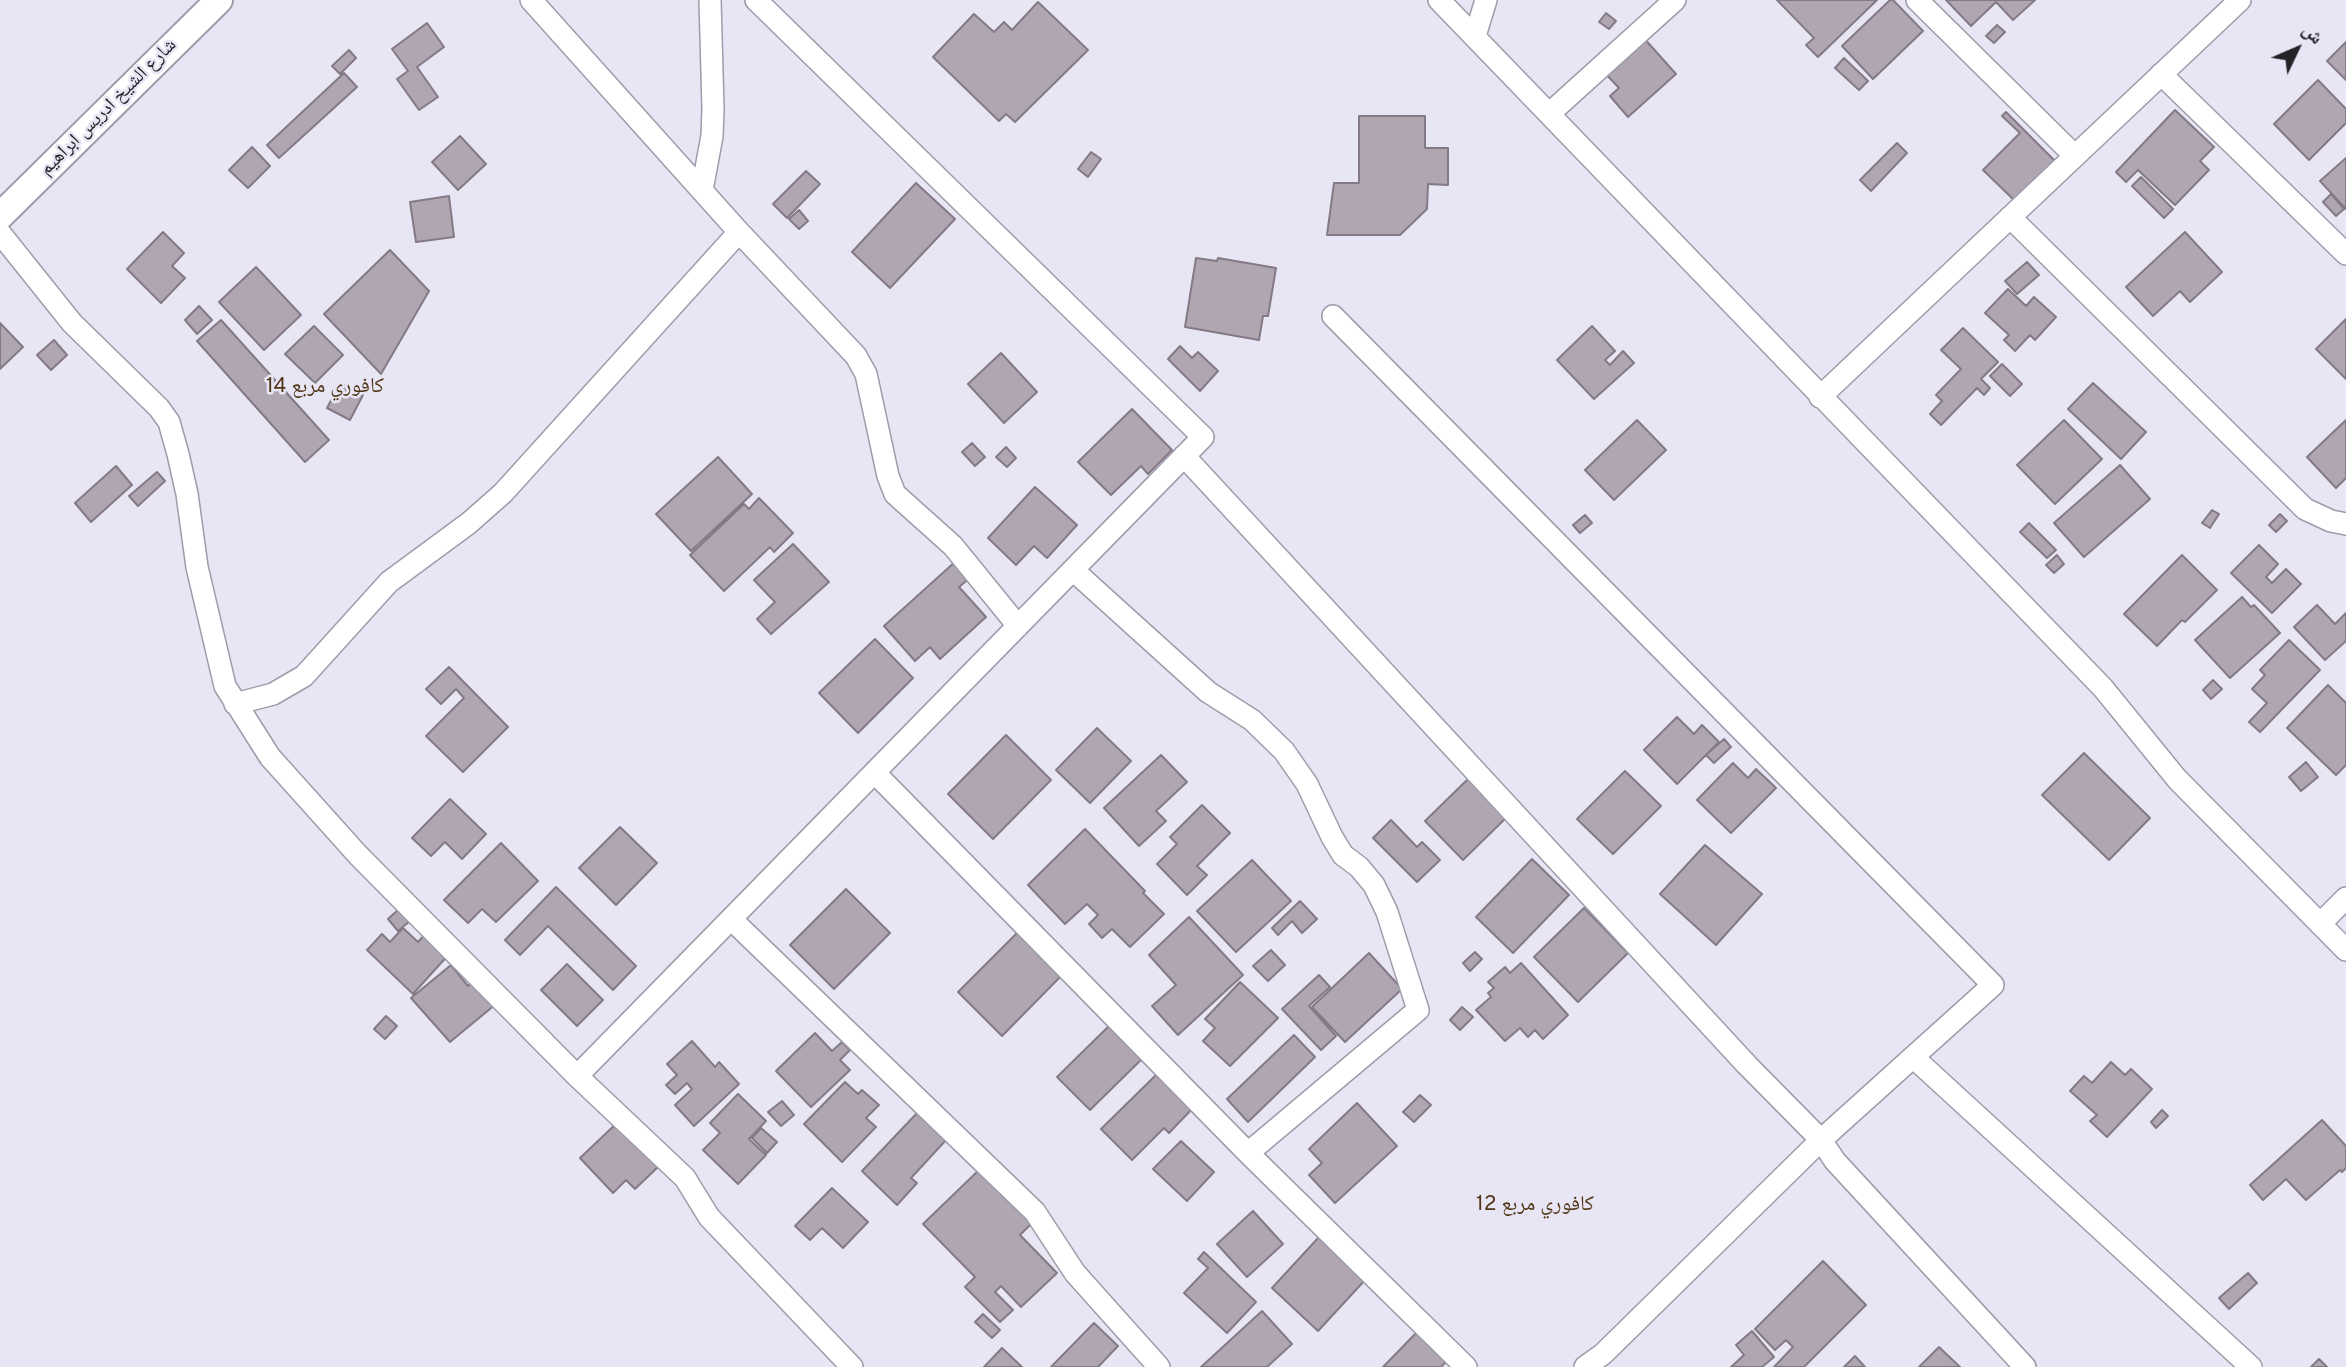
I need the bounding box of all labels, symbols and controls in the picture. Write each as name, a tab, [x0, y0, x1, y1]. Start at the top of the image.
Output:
north arrow	[2262, 14, 2332, 84]
text: ش	[2296, 19, 2328, 50]
street label: شارع الشيخ ادريس ابراهيم	[36, 35, 182, 181]
district label: كافوري مربع 14	[266, 375, 384, 401]
district label: كافوري مربع 12	[1476, 1193, 1594, 1219]

